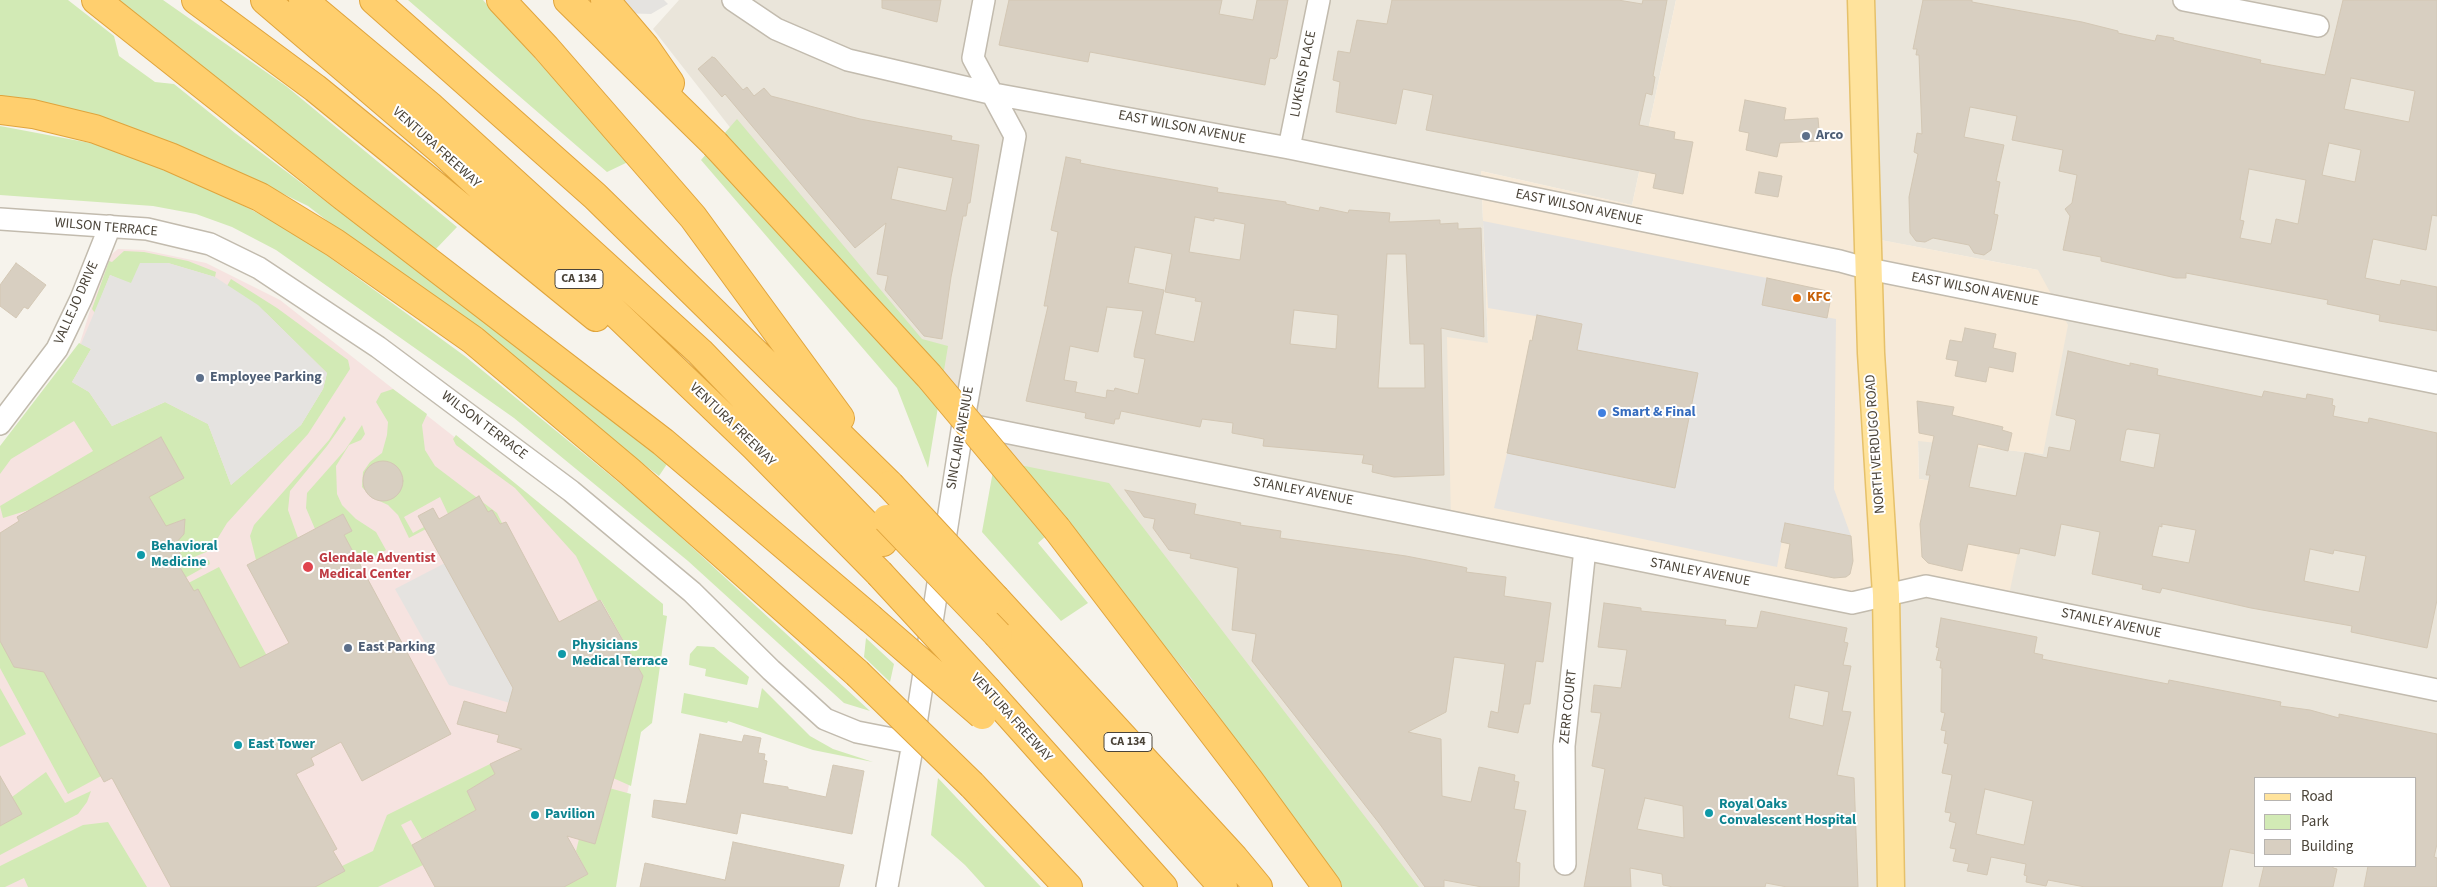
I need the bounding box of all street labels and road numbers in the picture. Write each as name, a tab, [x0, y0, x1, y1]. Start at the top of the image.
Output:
street label: LUKENS PLACE	[1287, 29, 1321, 119]
street label: VENTURA FREEWAY	[388, 104, 484, 192]
street label: EAST WILSON AVENUE	[1117, 107, 1247, 149]
street label: EAST WILSON AVENUE	[1514, 186, 1644, 230]
street label: WILSON TERRACE	[54, 215, 158, 241]
street label: VALLEJO DRIVE	[51, 259, 103, 347]
street label: EAST WILSON AVENUE	[1910, 269, 2040, 311]
road number: CA 134	[555, 270, 603, 288]
street label: NORTH VERDUGO ROAD	[1863, 374, 1889, 514]
street label: VENTURA FREEWAY	[685, 380, 779, 470]
street label: SINCLAIR AVENUE	[944, 385, 978, 491]
street label: WILSON TERRACE	[438, 388, 530, 464]
street label: STANLEY AVENUE	[1251, 474, 1355, 510]
street label: STANLEY AVENUE	[1648, 555, 1752, 591]
street label: STANLEY AVENUE	[2059, 605, 2163, 643]
street label: ZERR COURT	[1557, 669, 1581, 745]
street label: VENTURA FREEWAY	[967, 670, 1055, 766]
road number: CA 134	[1104, 732, 1152, 752]

